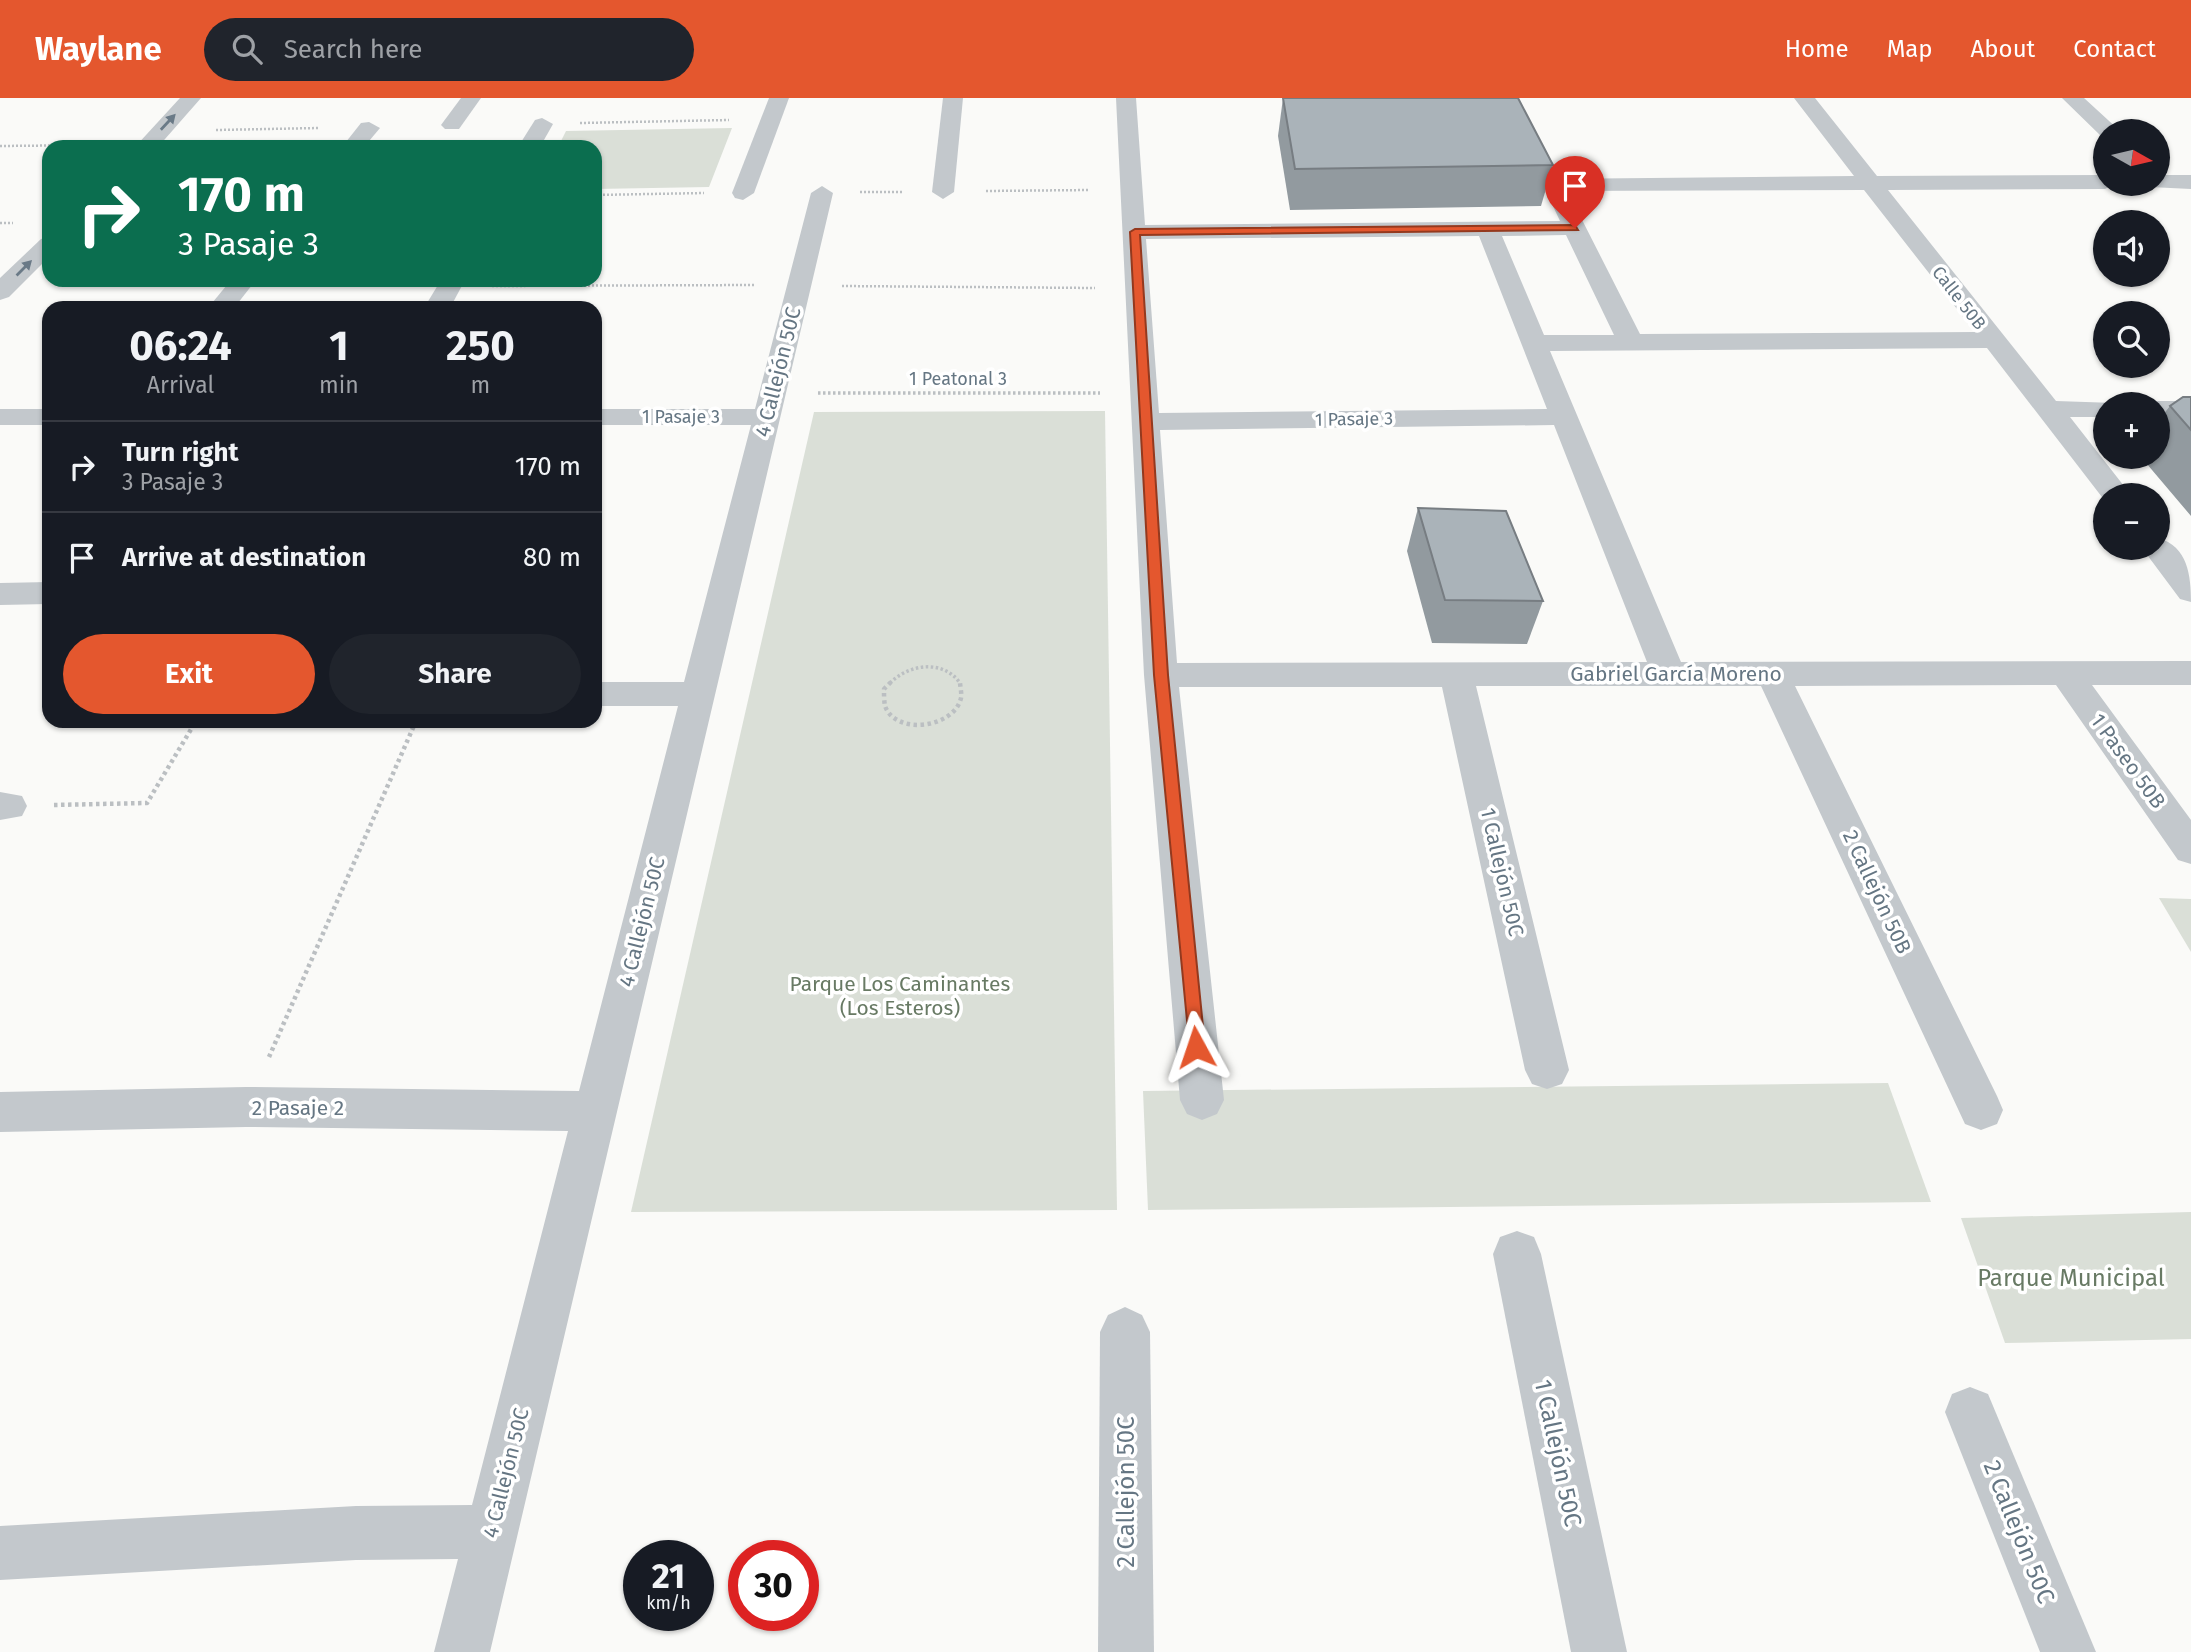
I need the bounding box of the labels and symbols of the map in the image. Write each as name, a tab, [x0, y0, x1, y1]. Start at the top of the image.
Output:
one-way arrow	[160, 114, 176, 131]
north arrow	[2093, 119, 2170, 196]
pin	[1545, 156, 1605, 228]
one-way arrow	[16, 260, 32, 277]
street label: Calle 50B	[1927, 262, 1991, 334]
street label: 4 Callejón 50C	[749, 304, 807, 440]
street label: 1 Peatonal 3	[909, 368, 1007, 390]
street label: 1 Pasaje 3	[642, 406, 720, 428]
street label: 1 Pasaje 3	[1315, 407, 1393, 431]
street label: Gabriel García Moreno	[1570, 661, 1782, 687]
street label: 1 Paseo 50B	[2085, 708, 2171, 814]
street label: 1 Callejón 50C	[1475, 805, 1529, 939]
street label: 2 Callejón 50B	[1837, 826, 1917, 958]
street label: 4 Callejón 50C	[613, 854, 671, 990]
park label: Parque Los Caminantes (Los Esteros)	[790, 971, 1011, 1021]
position arrow	[1159, 1010, 1233, 1084]
street label: 2 Pasaje 2	[252, 1095, 344, 1121]
park label: Parque Municipal	[1977, 1264, 2165, 1292]
street label: 1 Callejón 50C	[1529, 1377, 1587, 1529]
street label: 4 Callejón 50C	[477, 1405, 535, 1541]
street label: 2 Callejón 50C	[1112, 1416, 1140, 1568]
street label: 2 Callejón 50C	[1978, 1457, 2060, 1607]
speed limit sign: 30	[728, 1540, 819, 1631]

